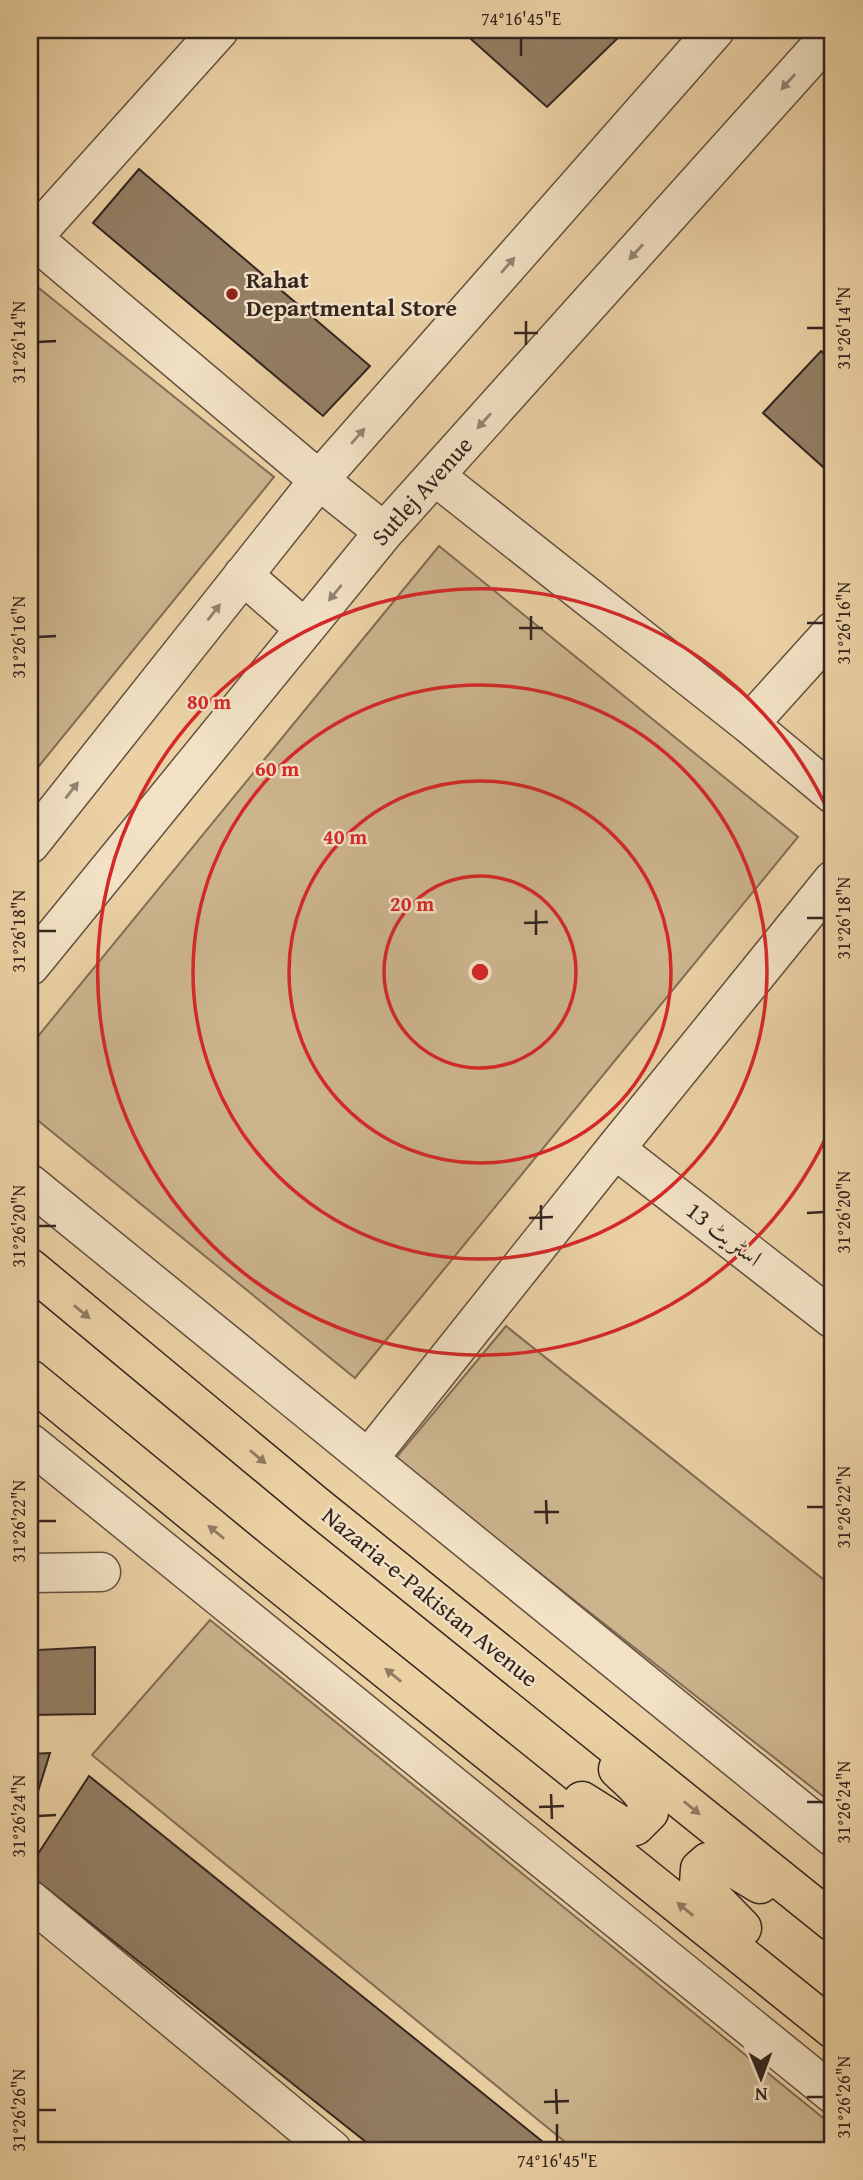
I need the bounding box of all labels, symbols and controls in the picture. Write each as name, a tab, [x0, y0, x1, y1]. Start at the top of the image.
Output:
text: 74°16'45"E	[481, 5, 561, 32]
one-way arrow	[781, 74, 796, 91]
one-way arrow	[628, 243, 644, 261]
one-way arrow	[500, 257, 515, 274]
place label: Rahat Departmental Store	[246, 262, 457, 325]
marker: Rahat Departmental Store	[224, 286, 240, 302]
text: 31°26'14"N	[830, 286, 857, 369]
text: 31°26'14"N	[5, 300, 32, 383]
one-way arrow	[476, 412, 492, 430]
one-way arrow	[349, 428, 365, 445]
street label: Sutlej Avenue	[363, 428, 480, 553]
text: 31°26'16"N	[830, 581, 857, 664]
one-way arrow	[328, 584, 343, 601]
text: 31°26'16"N	[5, 595, 32, 678]
one-way arrow	[206, 604, 221, 622]
text: 80 m	[187, 686, 231, 717]
text: 60 m	[255, 753, 299, 784]
one-way arrow	[65, 782, 80, 800]
text: 40 m	[323, 821, 367, 852]
text: 31°26'18"N	[830, 876, 857, 959]
text: 20 m	[390, 888, 434, 919]
text: 31°26'18"N	[5, 889, 32, 972]
centre of rings	[468, 960, 492, 984]
text: 31°26'20"N	[830, 1170, 857, 1253]
text: 31°26'20"N	[5, 1184, 32, 1267]
street label: اسٹریٹ 13	[679, 1193, 770, 1274]
one-way arrow	[74, 1304, 91, 1319]
one-way arrow	[249, 1449, 266, 1464]
text: 31°26'22"N	[830, 1465, 857, 1548]
text: 31°26'22"N	[5, 1479, 32, 1562]
street label: Nazaria-e-Pakistan Avenue	[315, 1498, 546, 1695]
one-way arrow	[207, 1525, 224, 1540]
one-way arrow	[384, 1667, 402, 1682]
text: 31°26'24"N	[830, 1760, 857, 1843]
text: 31°26'24"N	[5, 1774, 32, 1857]
one-way arrow	[683, 1801, 701, 1815]
one-way arrow	[676, 1902, 694, 1917]
north arrow	[726, 2044, 796, 2114]
text: 31°26'26"N	[830, 2055, 857, 2138]
text: 31°26'26"N	[5, 2068, 32, 2151]
text: N	[754, 2081, 768, 2109]
text: 74°16'45"E	[517, 2147, 597, 2174]

